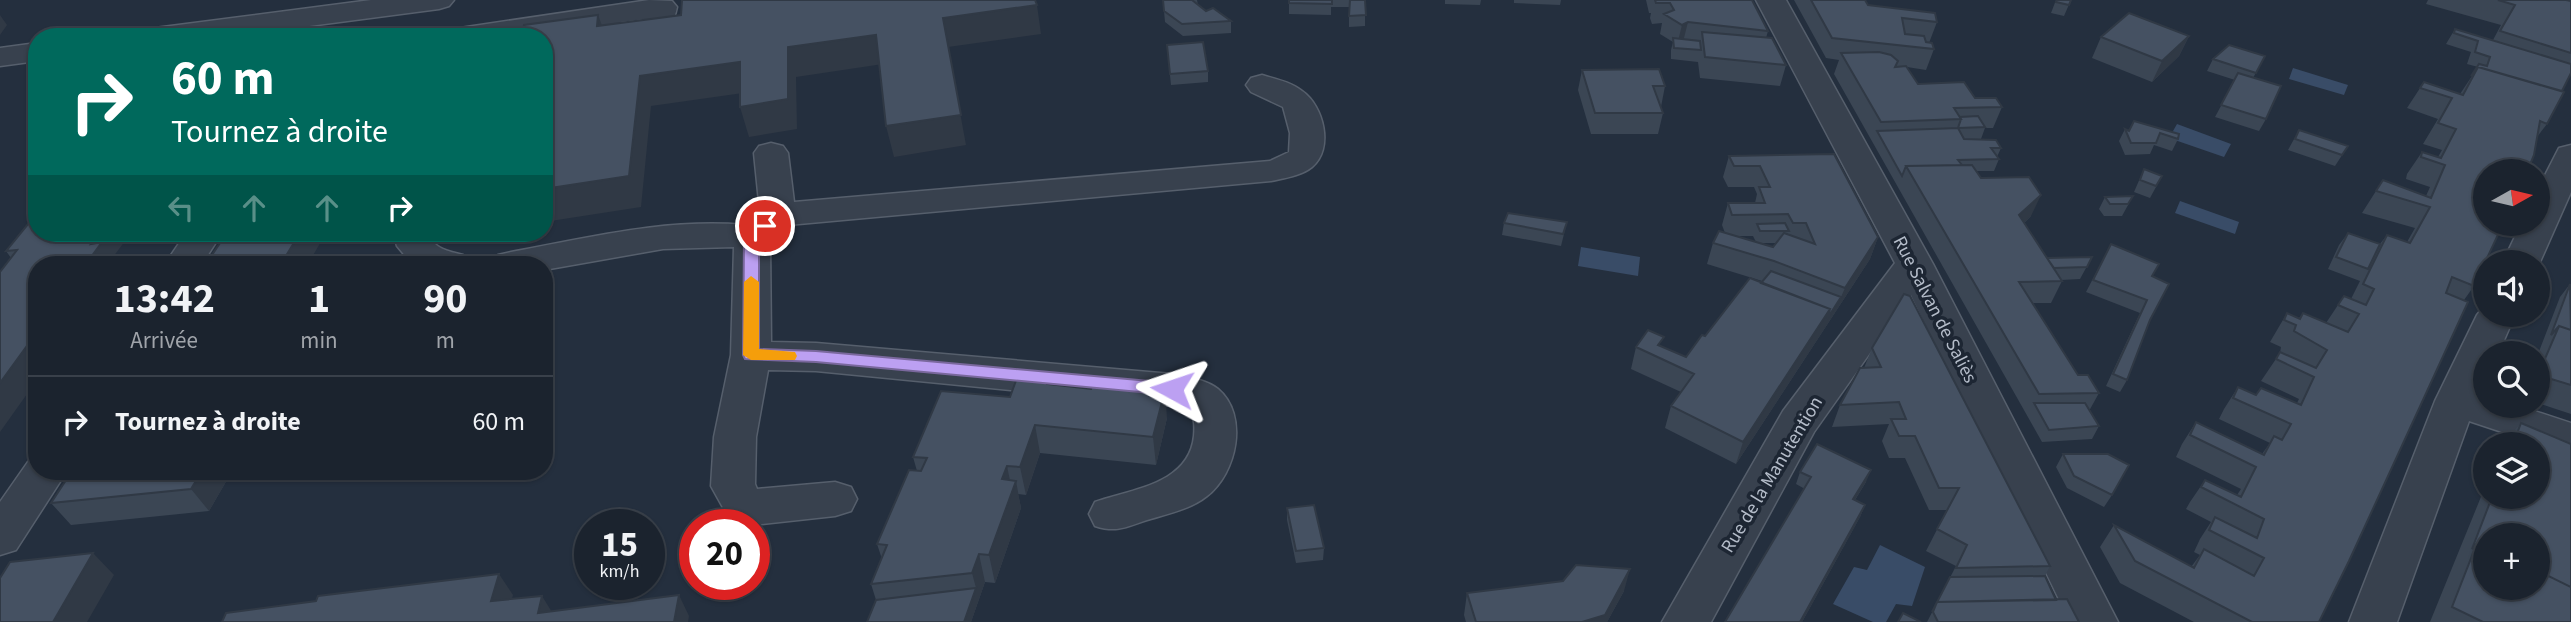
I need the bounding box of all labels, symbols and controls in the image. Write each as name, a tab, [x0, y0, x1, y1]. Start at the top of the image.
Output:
text: 60 m	[171, 44, 275, 114]
icon: right	[56, 56, 147, 147]
text: Tournez à droite	[171, 109, 388, 155]
north arrow	[2473, 159, 2550, 236]
map controls	[2473, 159, 2550, 600]
icon: left	[162, 189, 200, 227]
icon: ahead	[235, 189, 273, 227]
icon: ahead	[308, 189, 346, 227]
icon: right	[381, 189, 419, 227]
pin	[735, 196, 795, 256]
icon: arrive	[746, 207, 784, 245]
street label: Rue Salvan de Saliès	[1886, 232, 1983, 388]
button: sound	[2473, 250, 2550, 327]
text: 13:42	[114, 269, 215, 329]
text: 1	[308, 269, 330, 329]
text: 90	[423, 269, 467, 329]
text: Arrivée	[130, 324, 198, 357]
text: min	[300, 324, 338, 357]
text: m	[436, 324, 455, 357]
button: search	[2473, 341, 2550, 418]
position arrow	[1135, 352, 1209, 426]
street label: Rue de la Manutention	[1715, 391, 1830, 558]
icon: right	[56, 403, 94, 441]
text: Tournez à droite	[115, 403, 301, 440]
text: 60 m	[472, 403, 525, 440]
button: layers	[2473, 432, 2550, 509]
speed limit sign: 20	[679, 509, 770, 600]
text: 15	[601, 520, 638, 570]
button: +	[2473, 523, 2550, 600]
text: km/h	[600, 559, 639, 584]

